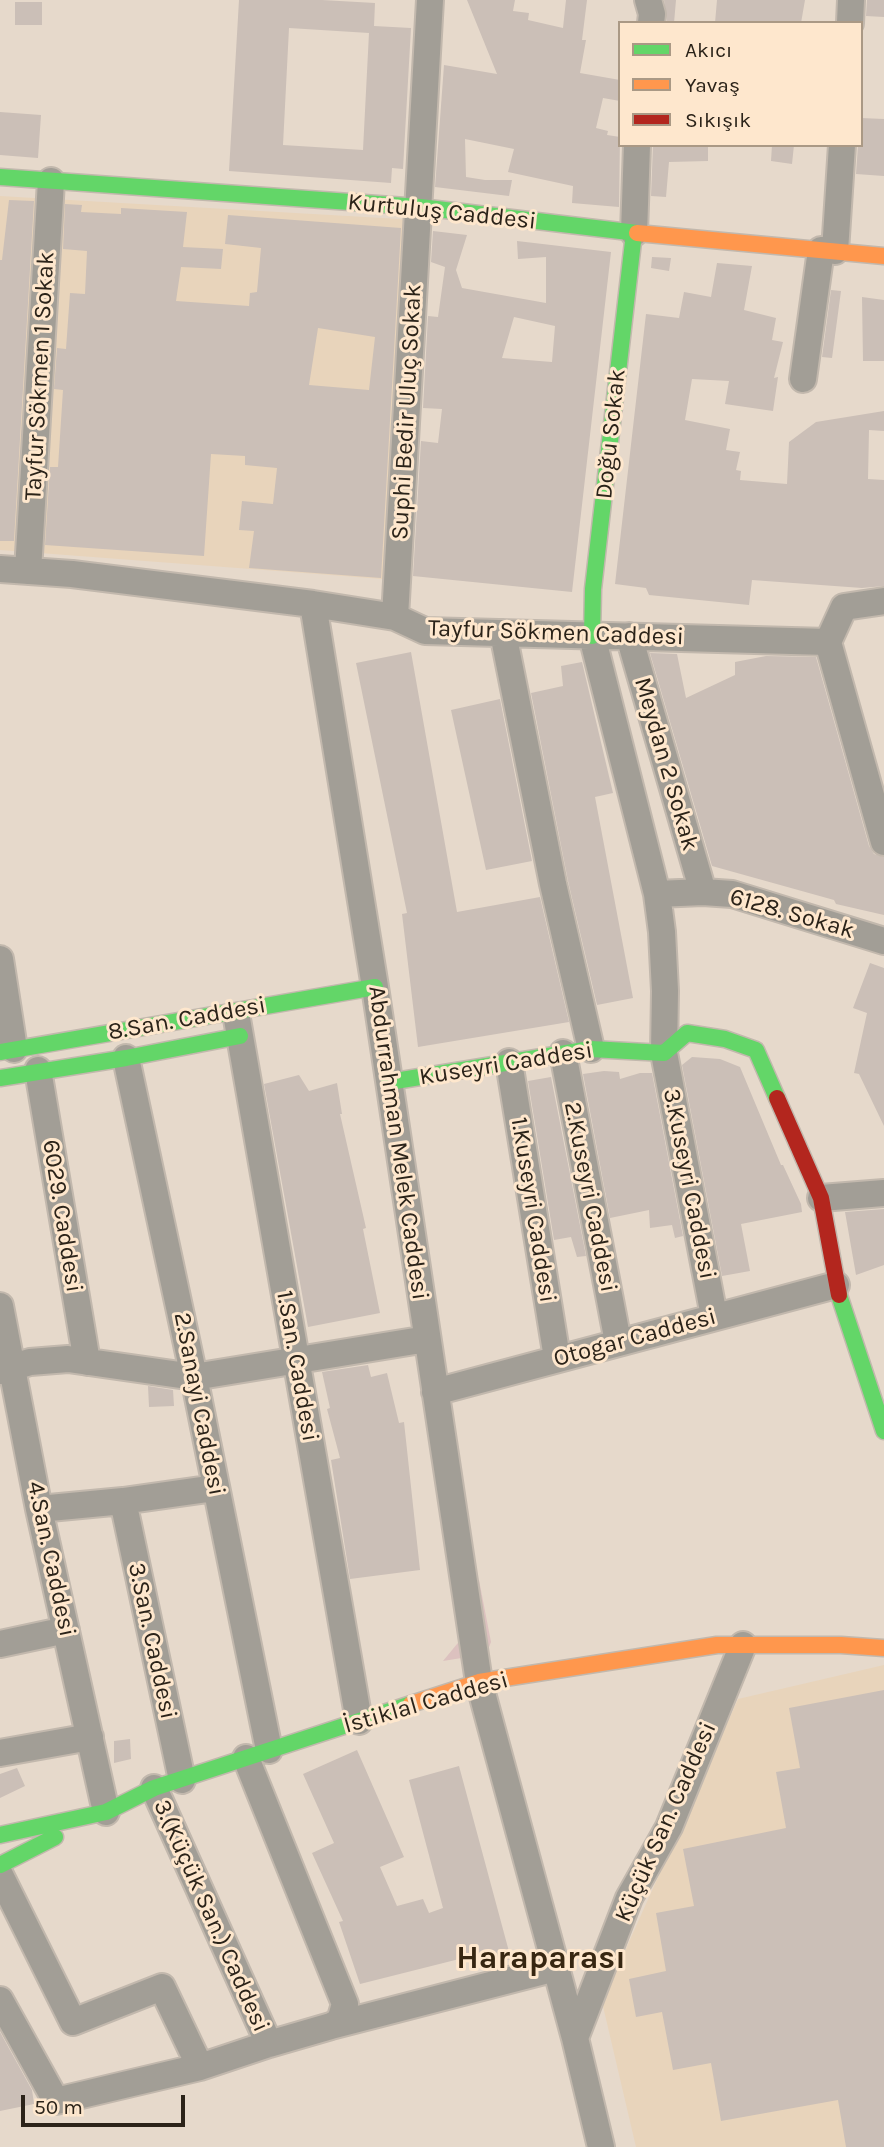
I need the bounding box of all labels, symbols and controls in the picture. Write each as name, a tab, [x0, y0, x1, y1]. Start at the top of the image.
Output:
legend	[618, 21, 863, 147]
text: Akıcı	[685, 38, 732, 62]
text: Yavaş	[685, 73, 740, 97]
text: Sıkışık	[685, 108, 751, 132]
street label: Kurtuluş Caddesi	[346, 188, 538, 236]
street label: Tayfur Sökmen 1 Sokak	[19, 251, 61, 501]
street label: Suphi Bedir Uluç Sokak	[386, 283, 428, 541]
street label: Doğu Sokak	[590, 368, 632, 500]
street label: Tayfur Sökmen Caddesi	[428, 614, 684, 652]
street label: Meydan 2 Sokak	[627, 674, 705, 854]
street label: 6128. Sokak	[726, 882, 858, 946]
street label: Abdurrahman Melek Caddesi	[362, 984, 434, 1302]
street label: 8.San. Caddesi	[106, 991, 268, 1047]
street label: Kuseyri Caddesi	[417, 1036, 595, 1092]
street label: 3.Kuseyri Caddesi	[656, 1086, 722, 1282]
street label: 2.Kuseyri Caddesi	[557, 1099, 623, 1295]
street label: 1.Kuseyri Caddesi	[504, 1115, 562, 1305]
street label: 6029. Caddesi	[36, 1138, 88, 1294]
street label: 1.San. Caddesi	[270, 1288, 324, 1444]
street label: Otogar Caddesi	[551, 1302, 719, 1374]
street label: 2.Sanayi Caddesi	[167, 1310, 231, 1498]
street label: 4.San. Caddesi	[20, 1479, 82, 1639]
street label: 3.San. Caddesi	[121, 1560, 183, 1722]
street label: İstiklal Caddesi	[340, 1666, 512, 1740]
street label: Küçük San. Caddesi	[609, 1718, 723, 1926]
street label: 3.(Küçük San.) Caddesi	[147, 1795, 275, 2037]
district label: Haraparası	[456, 1940, 626, 1978]
scale bar	[24, 2080, 189, 2124]
text: 50 m	[34, 2095, 83, 2119]

